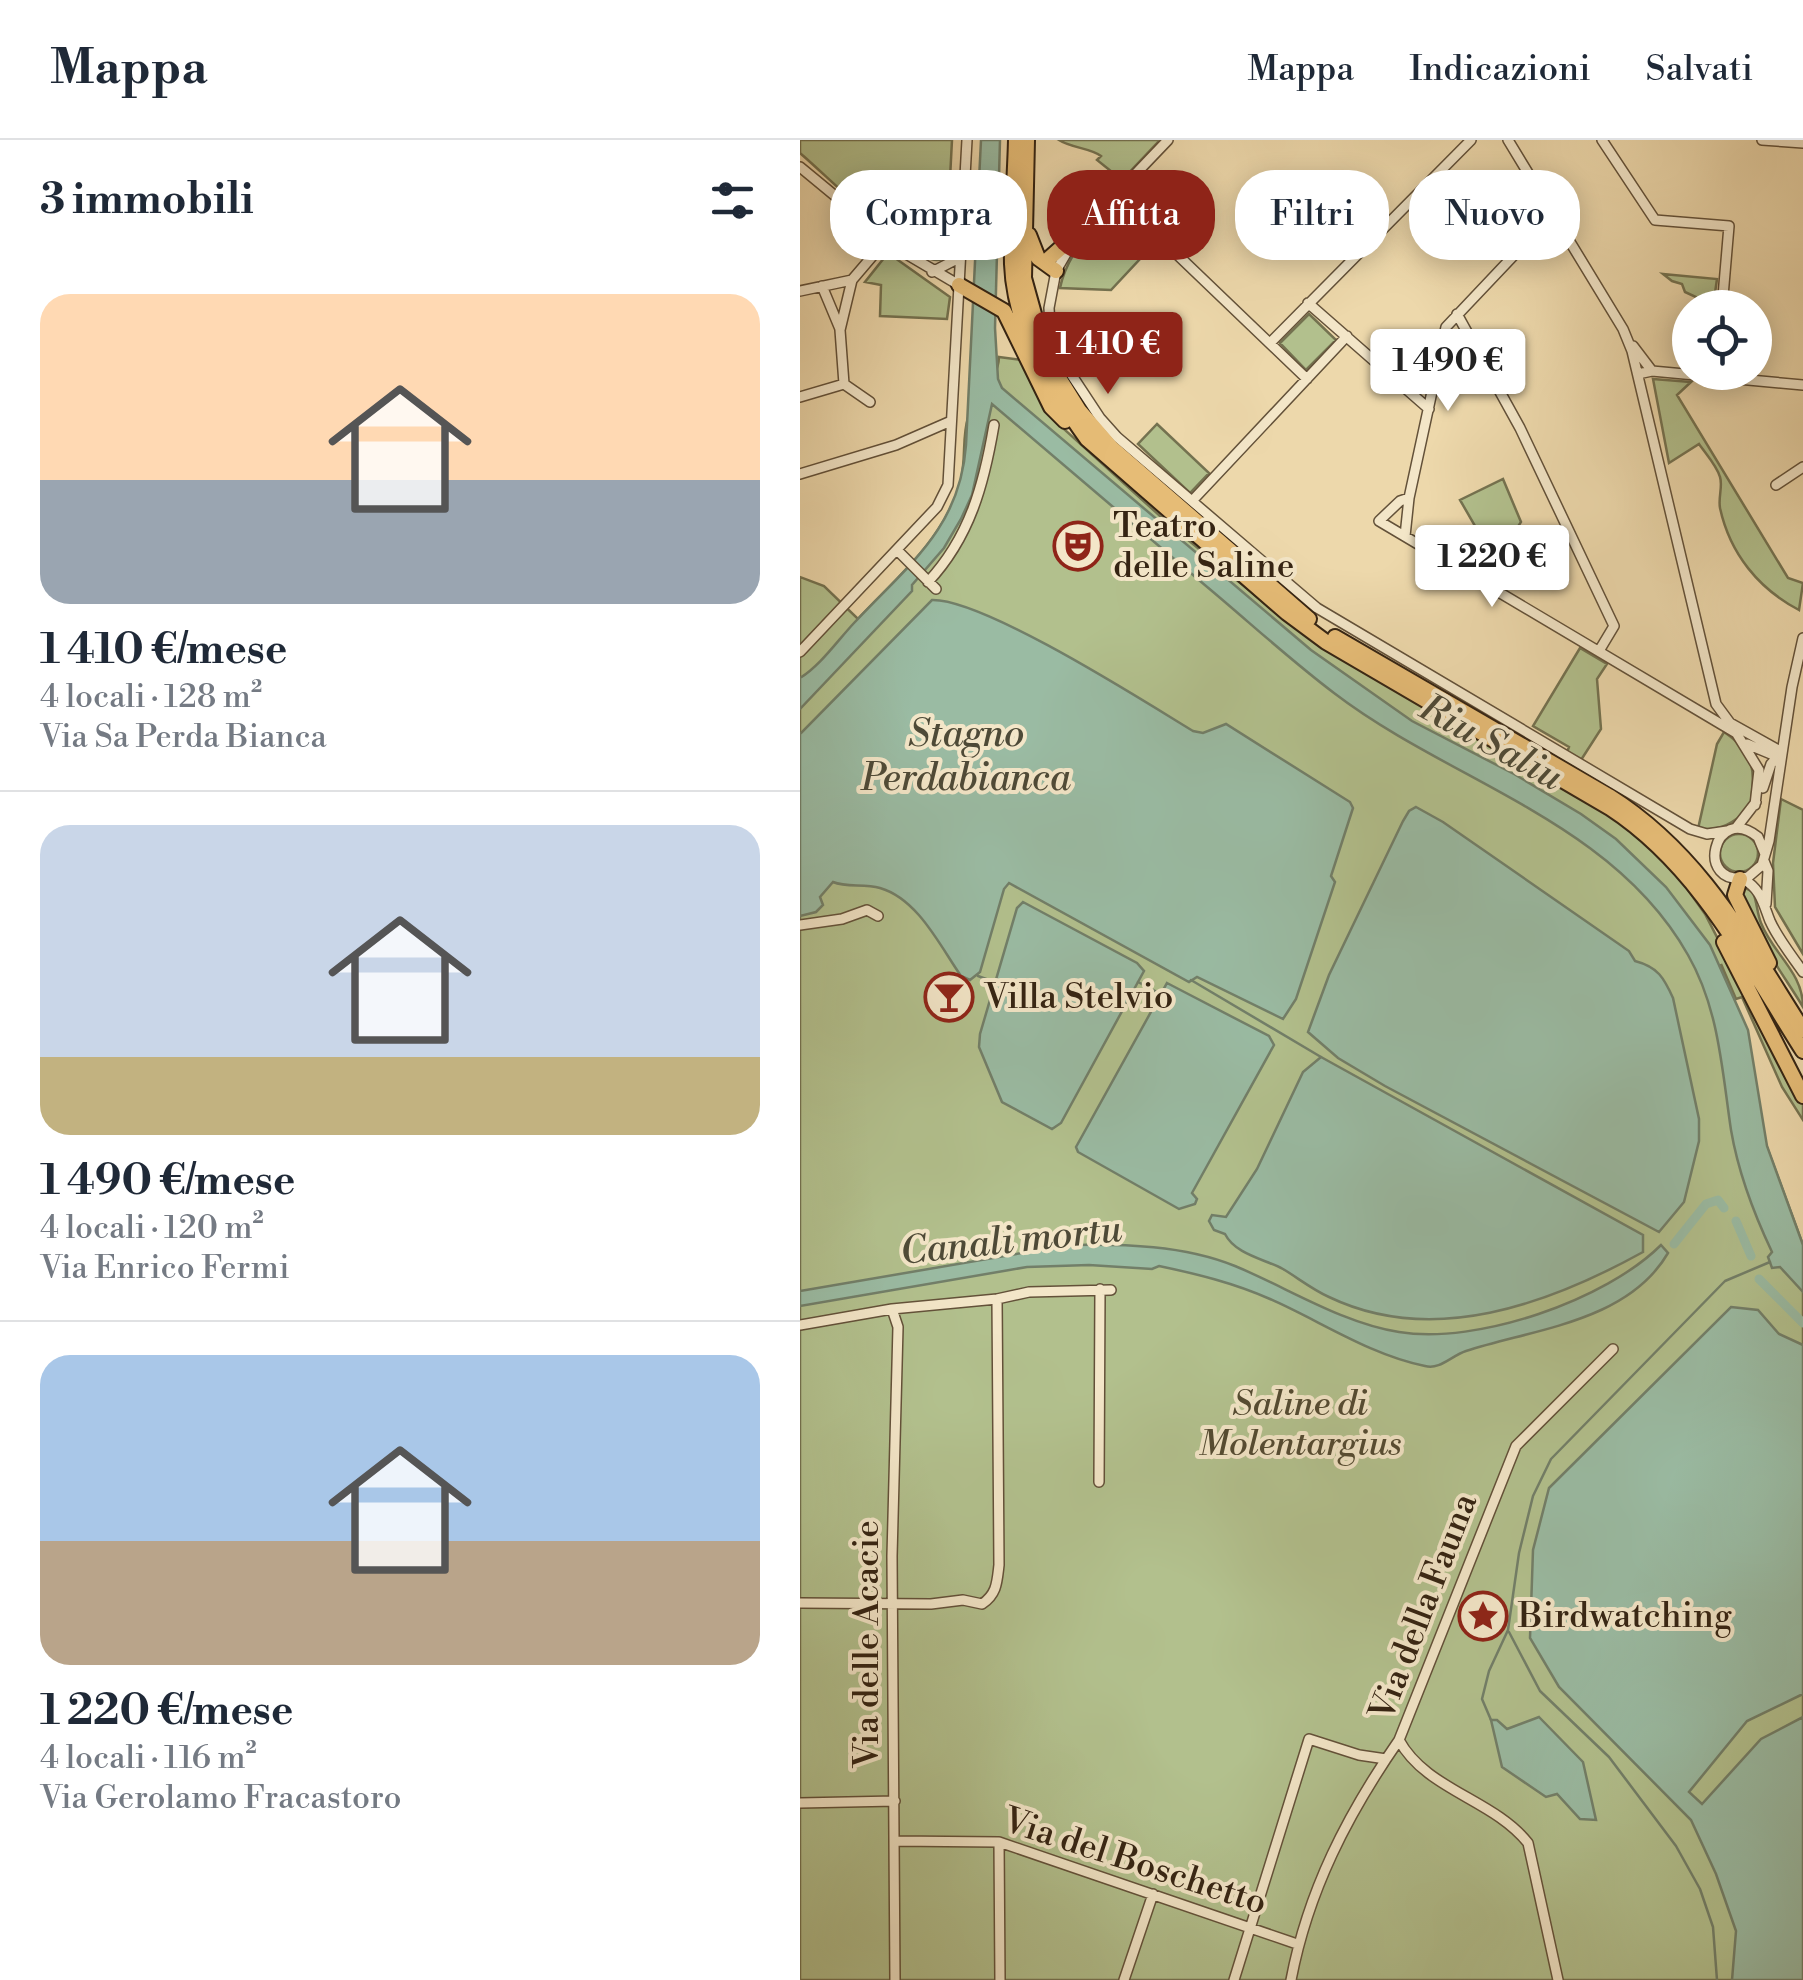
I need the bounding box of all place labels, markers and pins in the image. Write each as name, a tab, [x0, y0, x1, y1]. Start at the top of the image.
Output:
pin: 1 410 €	[1016, 312, 1200, 397]
pin: 1 490 €	[1356, 329, 1540, 414]
place label: Teatro delle Saline	[1113, 505, 1294, 588]
theatre icon: Teatro delle Saline	[1052, 520, 1104, 572]
pin: 1 220 €	[1400, 525, 1584, 610]
bar icon: Villa Stelvio	[923, 971, 975, 1023]
place label: Villa Stelvio	[983, 976, 1173, 1019]
place icon: Birdwatching	[1457, 1590, 1509, 1642]
place label: Birdwatching	[1517, 1595, 1732, 1638]

